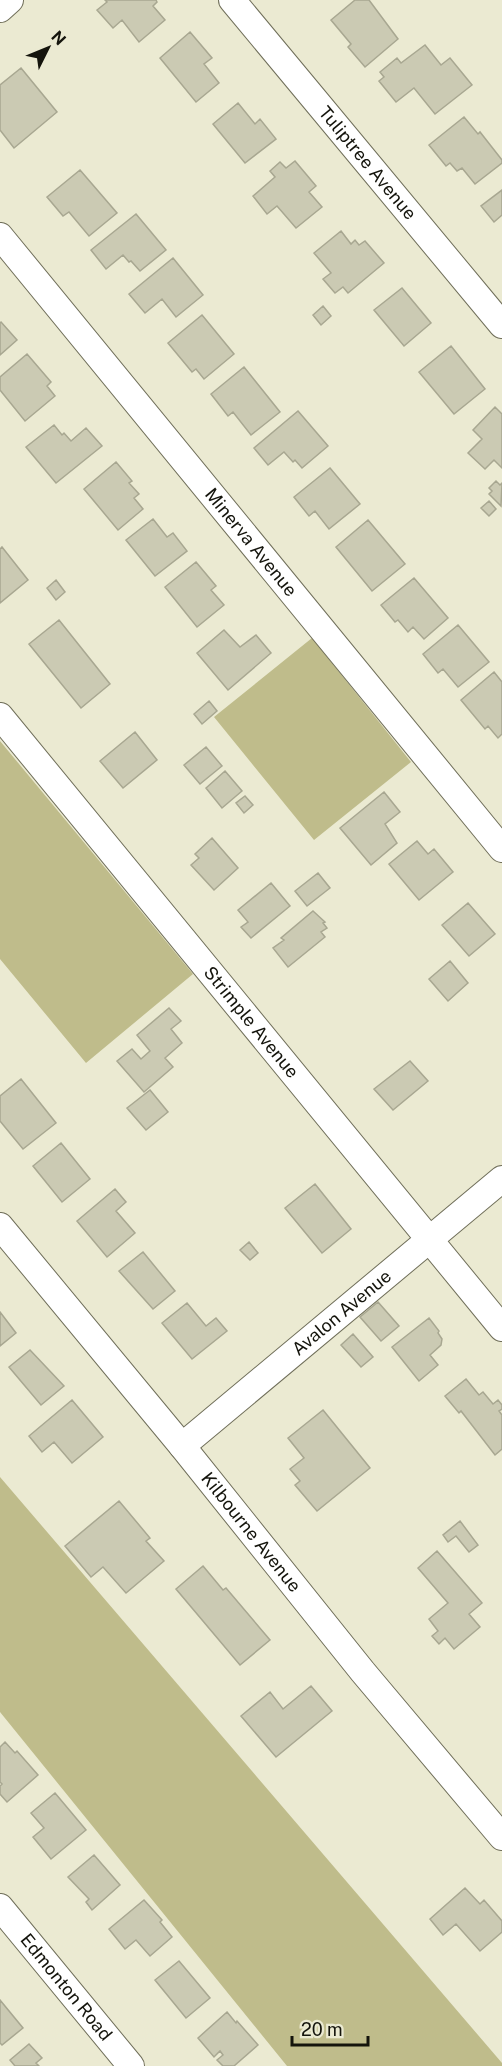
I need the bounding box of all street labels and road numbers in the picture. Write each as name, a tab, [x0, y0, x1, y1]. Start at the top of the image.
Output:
street label: Tuliptree Avenue	[315, 102, 421, 224]
street label: Minerva Avenue	[201, 484, 302, 600]
street label: Strimple Avenue	[200, 962, 303, 1082]
street label: Avalon Avenue	[288, 1265, 395, 1360]
street label: Kilbourne Avenue	[197, 1468, 306, 1596]
street label: Edmonton Road	[16, 1929, 117, 2045]

